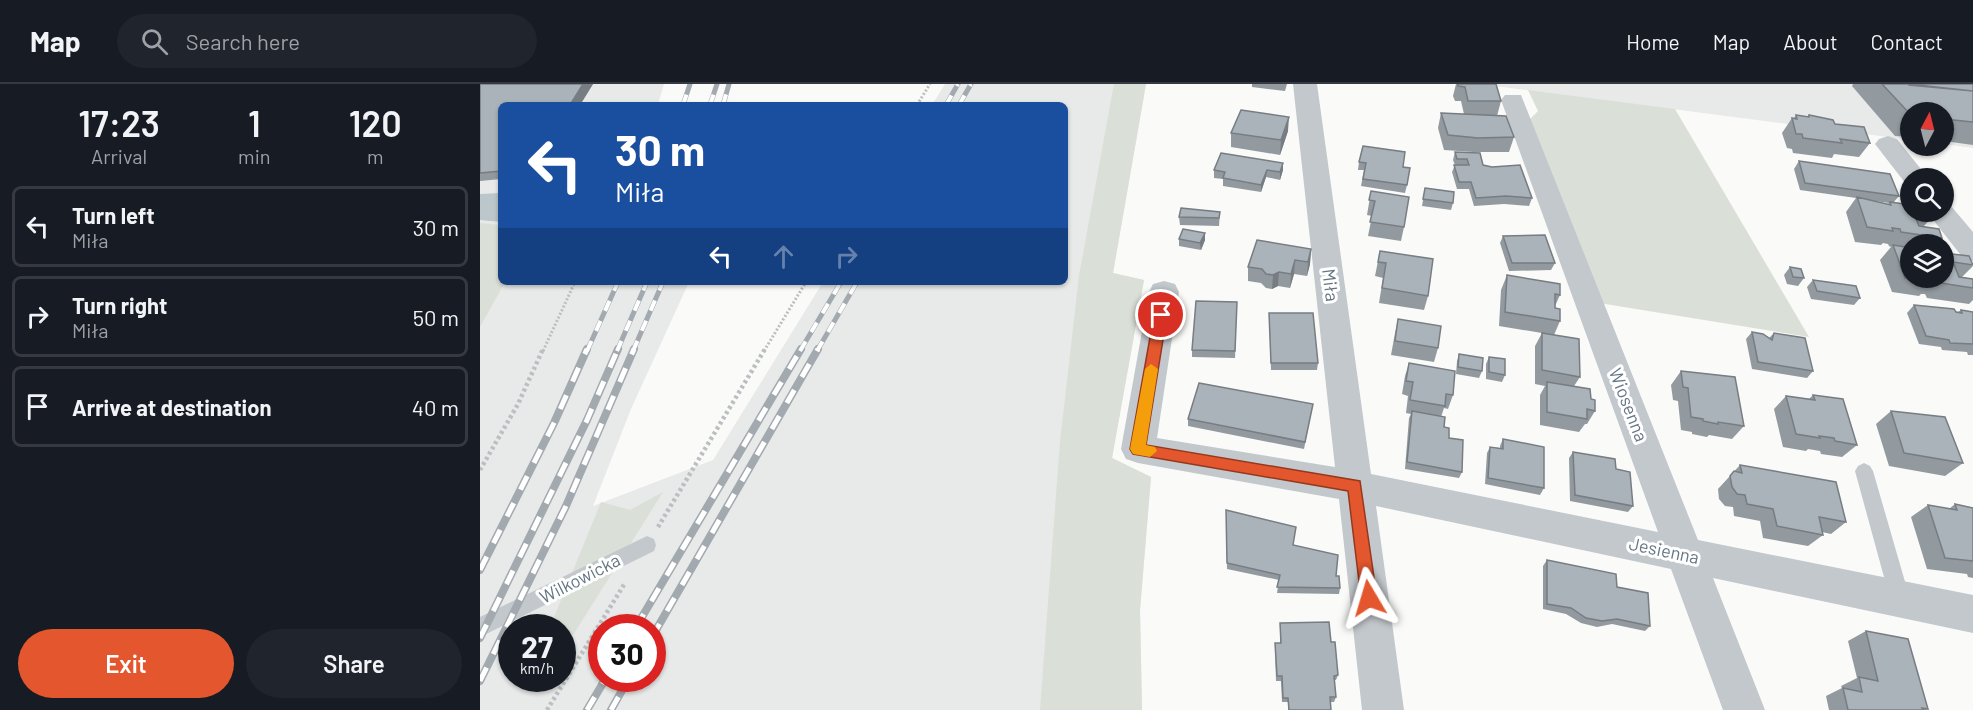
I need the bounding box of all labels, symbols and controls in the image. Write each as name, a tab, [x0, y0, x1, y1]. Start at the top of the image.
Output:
search box	[117, 14, 537, 68]
text: Map	[30, 24, 81, 58]
icon: search	[138, 25, 171, 58]
text: Search here	[186, 28, 300, 54]
text: Home	[1626, 29, 1680, 54]
text: Map	[1713, 29, 1750, 54]
text: About	[1783, 29, 1838, 54]
text: Contact	[1871, 29, 1943, 54]
text: 17:23	[78, 101, 160, 144]
text: 1	[248, 101, 261, 144]
text: 120	[349, 101, 402, 144]
north arrow	[1900, 102, 1954, 156]
map controls	[1900, 102, 1954, 288]
text: 30 m	[615, 124, 705, 174]
icon: left	[516, 126, 594, 204]
text: Arrival	[91, 144, 147, 168]
text: min	[238, 144, 271, 168]
text: m	[367, 144, 384, 168]
button: search	[1900, 168, 1954, 222]
text: Miła	[615, 175, 664, 207]
text: Turn left	[72, 202, 155, 228]
icon: left	[21, 210, 54, 243]
text: 30 m	[413, 214, 459, 240]
text: Miła	[72, 228, 108, 252]
button: layers	[1900, 234, 1954, 288]
icon: left	[704, 240, 737, 273]
icon: ahead	[767, 240, 800, 273]
icon: right	[830, 240, 863, 273]
street label: Miła	[1318, 267, 1344, 303]
pin	[1135, 289, 1186, 340]
text: Turn right	[72, 292, 167, 318]
icon: arrive	[1144, 298, 1177, 331]
icon: right	[21, 300, 54, 333]
text: 50 m	[413, 304, 459, 330]
text: Miła	[72, 318, 108, 342]
street label: Wiosenna	[1605, 365, 1653, 445]
icon: arrive	[21, 390, 54, 423]
text: Arrive at destination	[72, 394, 271, 420]
text: 40 m	[412, 394, 459, 420]
street label: Jesienna	[1627, 532, 1701, 568]
street label: Wilkowicka	[535, 548, 624, 608]
position arrow	[1337, 566, 1401, 630]
speed limit sign: 30	[588, 614, 666, 692]
text: 27	[521, 628, 553, 664]
button: Exit	[18, 629, 234, 698]
button: Share	[246, 629, 462, 698]
text: km/h	[520, 659, 554, 677]

